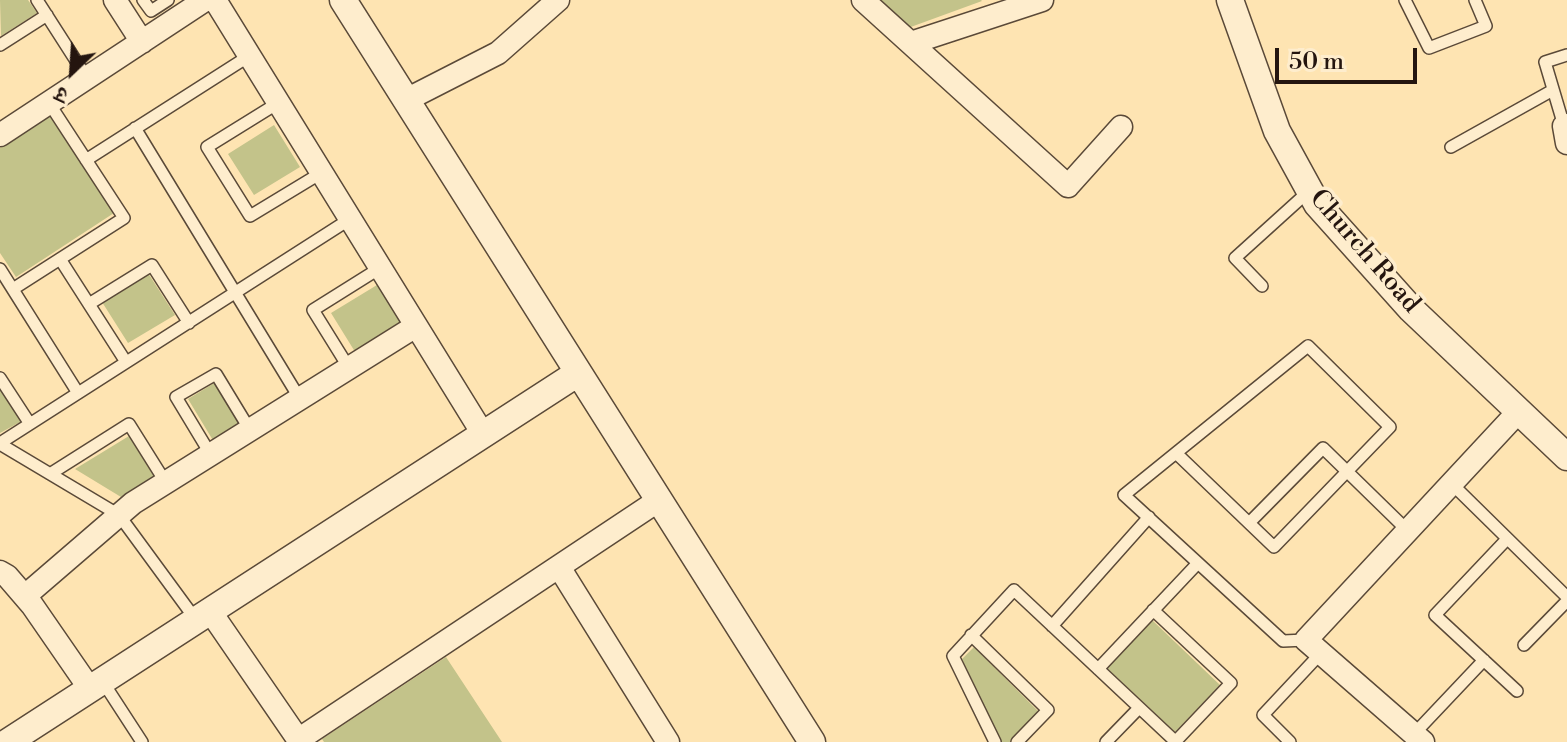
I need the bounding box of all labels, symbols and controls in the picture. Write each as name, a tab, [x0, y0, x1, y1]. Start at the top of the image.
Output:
north arrow	[32, 32, 112, 112]
scale bar	[1279, 32, 1421, 82]
text: 50 m	[1289, 47, 1344, 77]
text: उ	[51, 80, 72, 109]
street label: Church Road	[1302, 184, 1426, 320]

